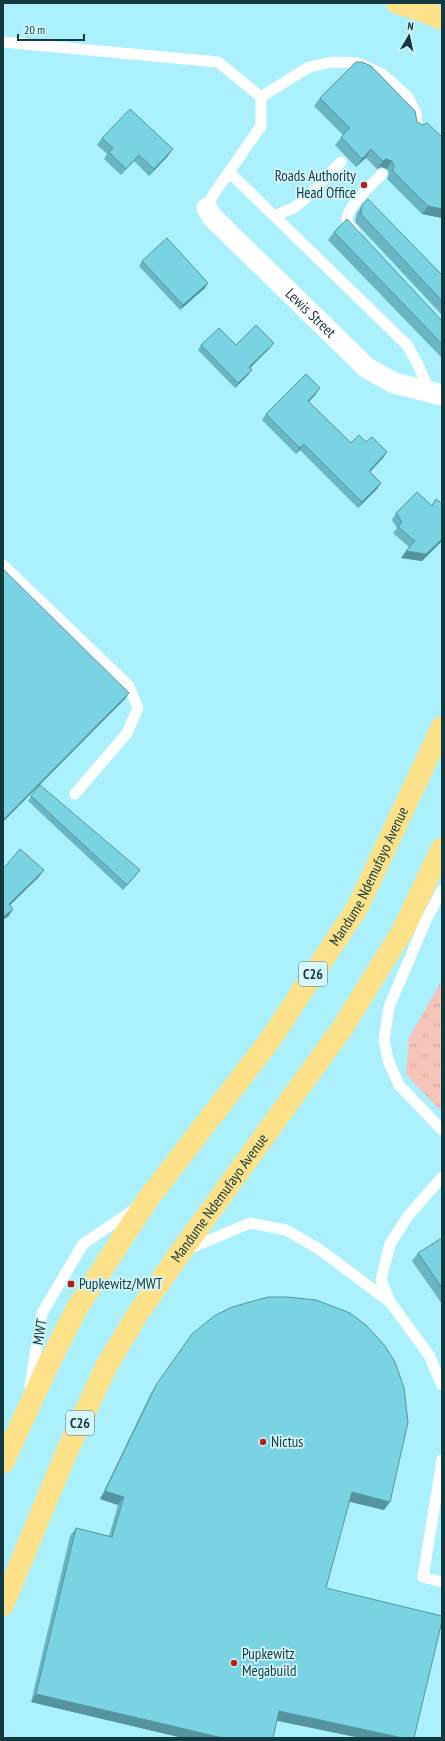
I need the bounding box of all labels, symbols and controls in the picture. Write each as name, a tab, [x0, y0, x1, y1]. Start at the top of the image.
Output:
scale bar	[18, 16, 84, 42]
north arrow	[389, 16, 429, 56]
text: N	[407, 19, 415, 34]
text: 20 m	[24, 22, 45, 37]
place label: Roads Authority Head Office	[275, 166, 356, 202]
marker: Roads Authority Head Office	[359, 180, 369, 190]
street label: Lewis Street	[282, 284, 340, 342]
street label: Mandume Ndemufayo Avenue	[325, 804, 412, 949]
road number: C26	[299, 962, 327, 986]
street label: Mandume Ndemufayo Avenue	[166, 1130, 272, 1266]
place label: Pupkewitz/MWT	[79, 1274, 163, 1293]
marker: Pupkewitz/MWT	[66, 1279, 76, 1289]
street label: MWT	[28, 1317, 51, 1346]
road number: C26	[66, 1411, 94, 1435]
place label: Nictus	[271, 1432, 303, 1451]
marker: Nictus	[258, 1437, 268, 1447]
place label: Pupkewitz Megabuild	[242, 1644, 296, 1680]
marker: Pupkewitz Megabuild	[229, 1658, 239, 1668]

